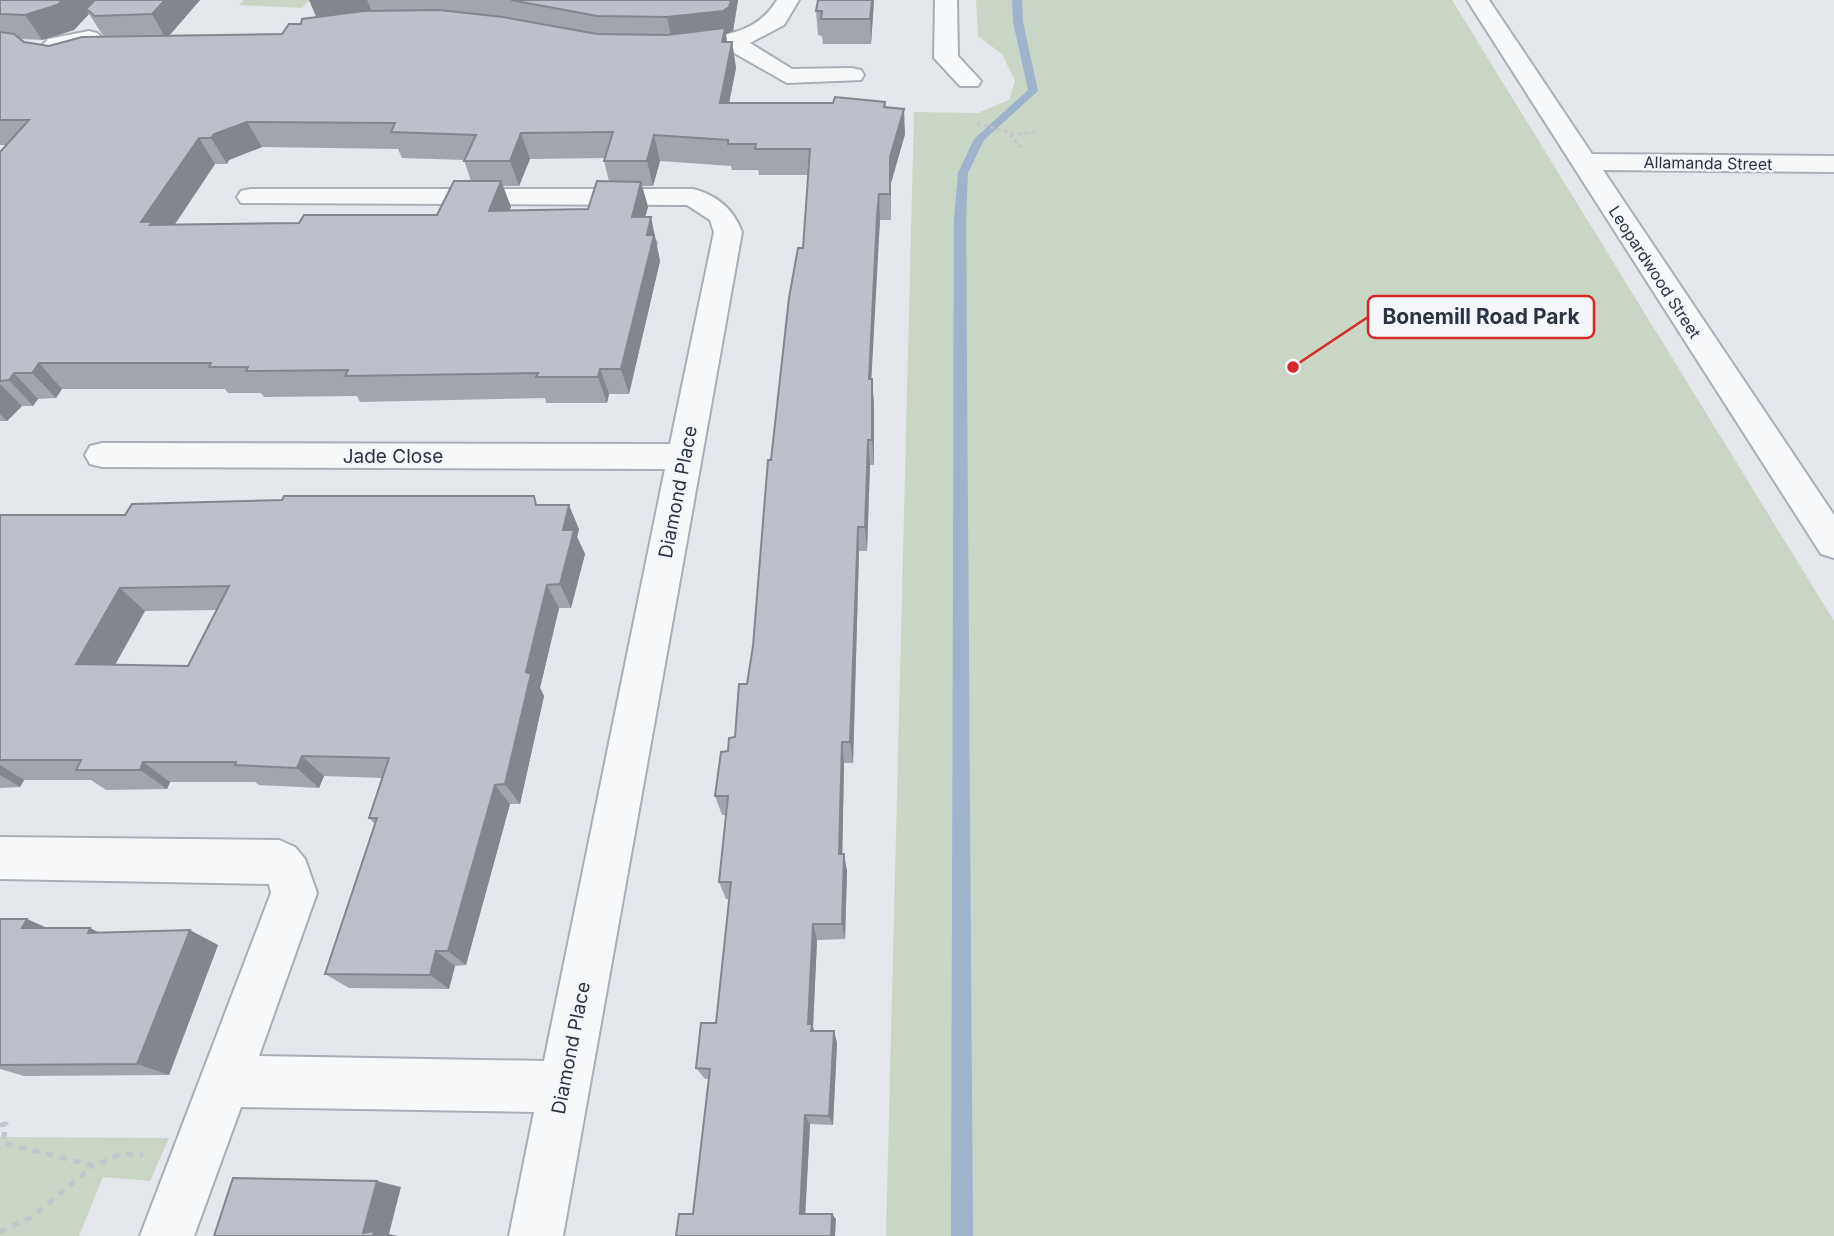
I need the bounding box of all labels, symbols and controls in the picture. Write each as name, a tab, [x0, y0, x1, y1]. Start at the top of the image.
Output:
street label: Allamanda Street	[1644, 152, 1772, 174]
street label: Leopardwood Street	[1605, 202, 1705, 342]
callout: Bonemill Road Park	[1368, 296, 1594, 338]
text: Bonemill Road Park	[1382, 304, 1580, 329]
street label: Diamond Place	[654, 424, 702, 560]
street label: Jade Close	[343, 445, 443, 468]
street label: Diamond Place	[547, 980, 595, 1116]

